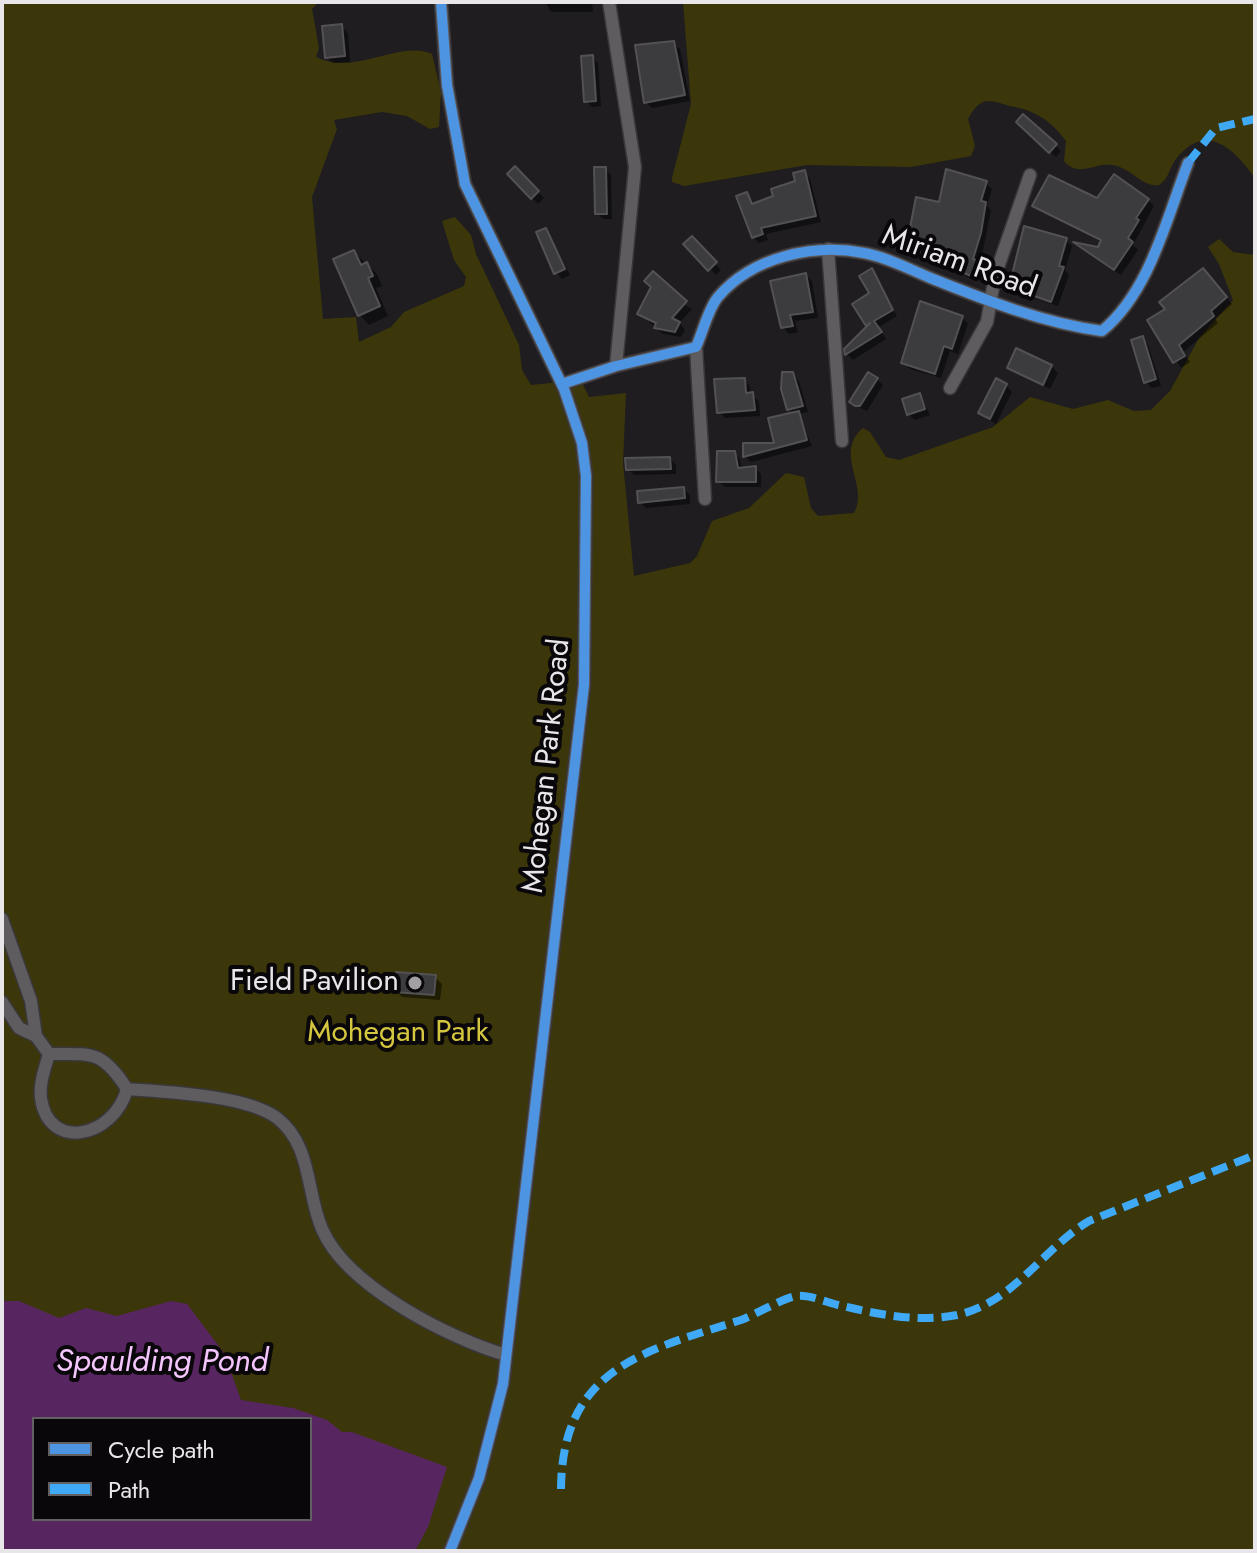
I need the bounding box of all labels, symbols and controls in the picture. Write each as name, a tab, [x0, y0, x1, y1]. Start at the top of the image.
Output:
street label: Miriam Road	[877, 218, 1041, 308]
street label: Mohegan Park Road	[517, 637, 579, 895]
place label: Field Pavilion	[230, 965, 399, 1001]
marker: Field Pavilion	[406, 974, 424, 992]
park label: Mohegan Park	[307, 1016, 489, 1052]
water label: Spaulding Pond	[56, 1344, 268, 1382]
legend	[32, 1417, 312, 1521]
text: Cycle path	[108, 1432, 215, 1467]
text: Path	[108, 1472, 150, 1507]

